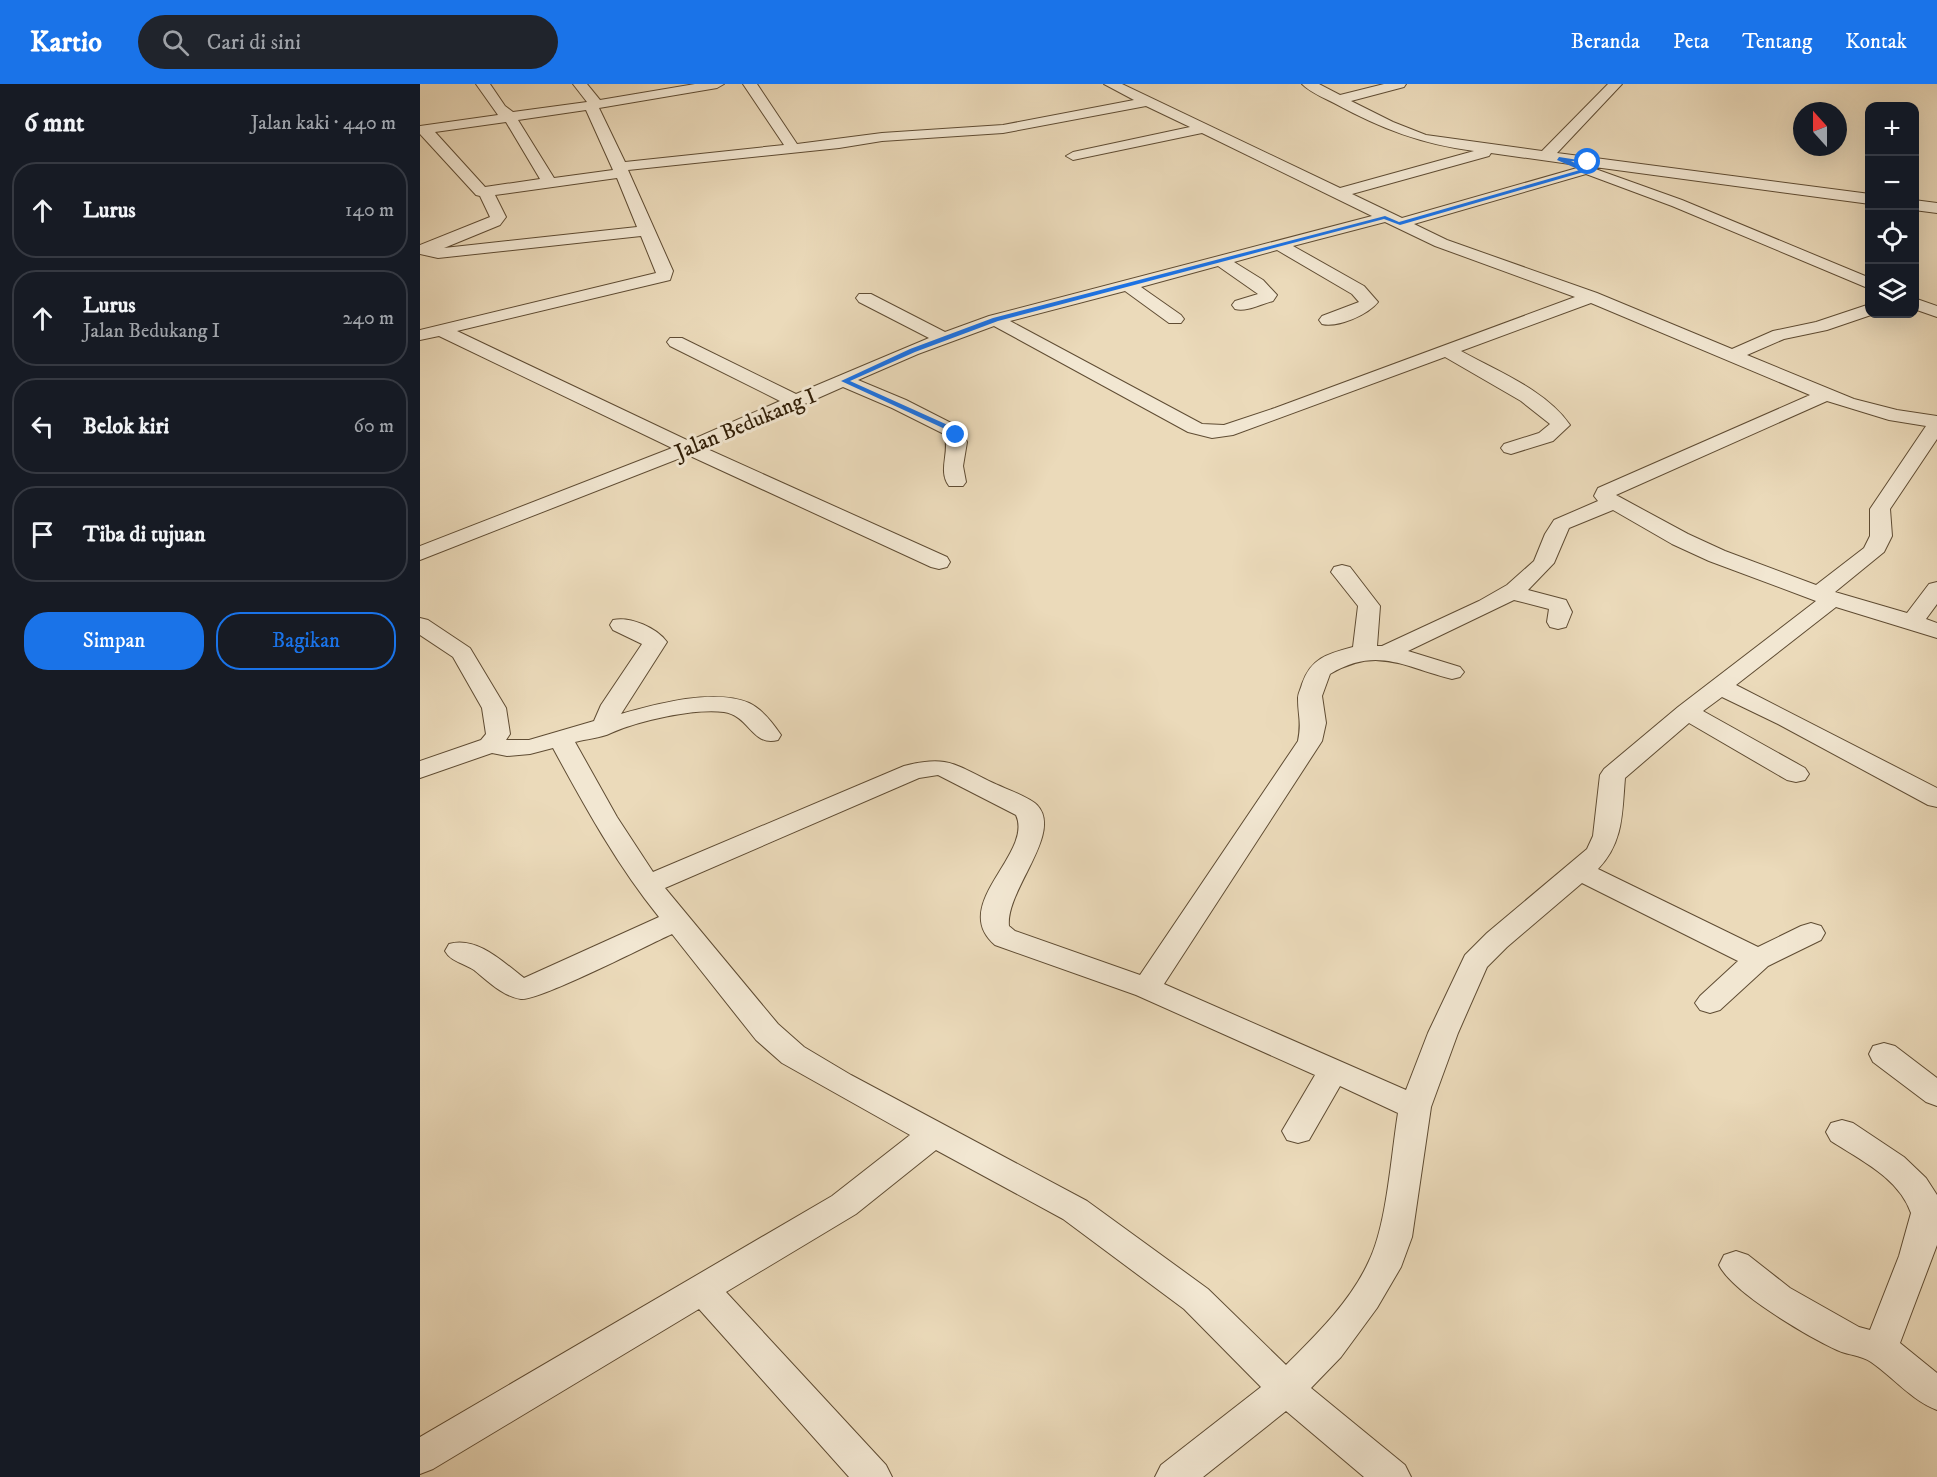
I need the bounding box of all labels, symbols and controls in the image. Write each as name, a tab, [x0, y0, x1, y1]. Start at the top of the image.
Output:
search box	[138, 15, 558, 69]
text: Kartio	[30, 25, 102, 60]
icon: search	[159, 26, 192, 59]
text: Cari di sini	[207, 29, 301, 56]
text: Beranda	[1571, 29, 1640, 55]
text: Peta	[1673, 29, 1709, 55]
text: Tentang	[1742, 29, 1812, 55]
text: Kontak	[1845, 29, 1907, 55]
north arrow	[1793, 102, 1847, 156]
map controls	[1865, 102, 1919, 318]
button: +	[1865, 102, 1919, 156]
text: 6 mnt	[24, 107, 84, 140]
text: Jalan kaki · 440 m	[251, 111, 396, 136]
route start	[1574, 148, 1600, 174]
button: −	[1865, 156, 1919, 210]
icon: ahead	[26, 194, 59, 227]
text: Lurus	[83, 197, 136, 224]
text: 140 m	[345, 198, 394, 223]
button: locate	[1865, 210, 1919, 264]
button: layers	[1865, 264, 1919, 318]
text: Lurus	[83, 292, 136, 319]
icon: ahead	[26, 302, 59, 335]
text: 240 m	[343, 306, 394, 331]
text: Jalan Bedukang I	[83, 319, 220, 344]
street label: Jalan Bedukang I	[669, 383, 820, 467]
icon: left	[26, 410, 59, 443]
text: Belok kiri	[83, 413, 169, 440]
text: 60 m	[354, 414, 394, 439]
route end	[942, 421, 968, 447]
icon: arrive	[26, 518, 59, 551]
text: Tiba di tujuan	[83, 521, 205, 548]
button: Simpan	[24, 612, 204, 670]
button: Bagikan	[216, 612, 396, 670]

